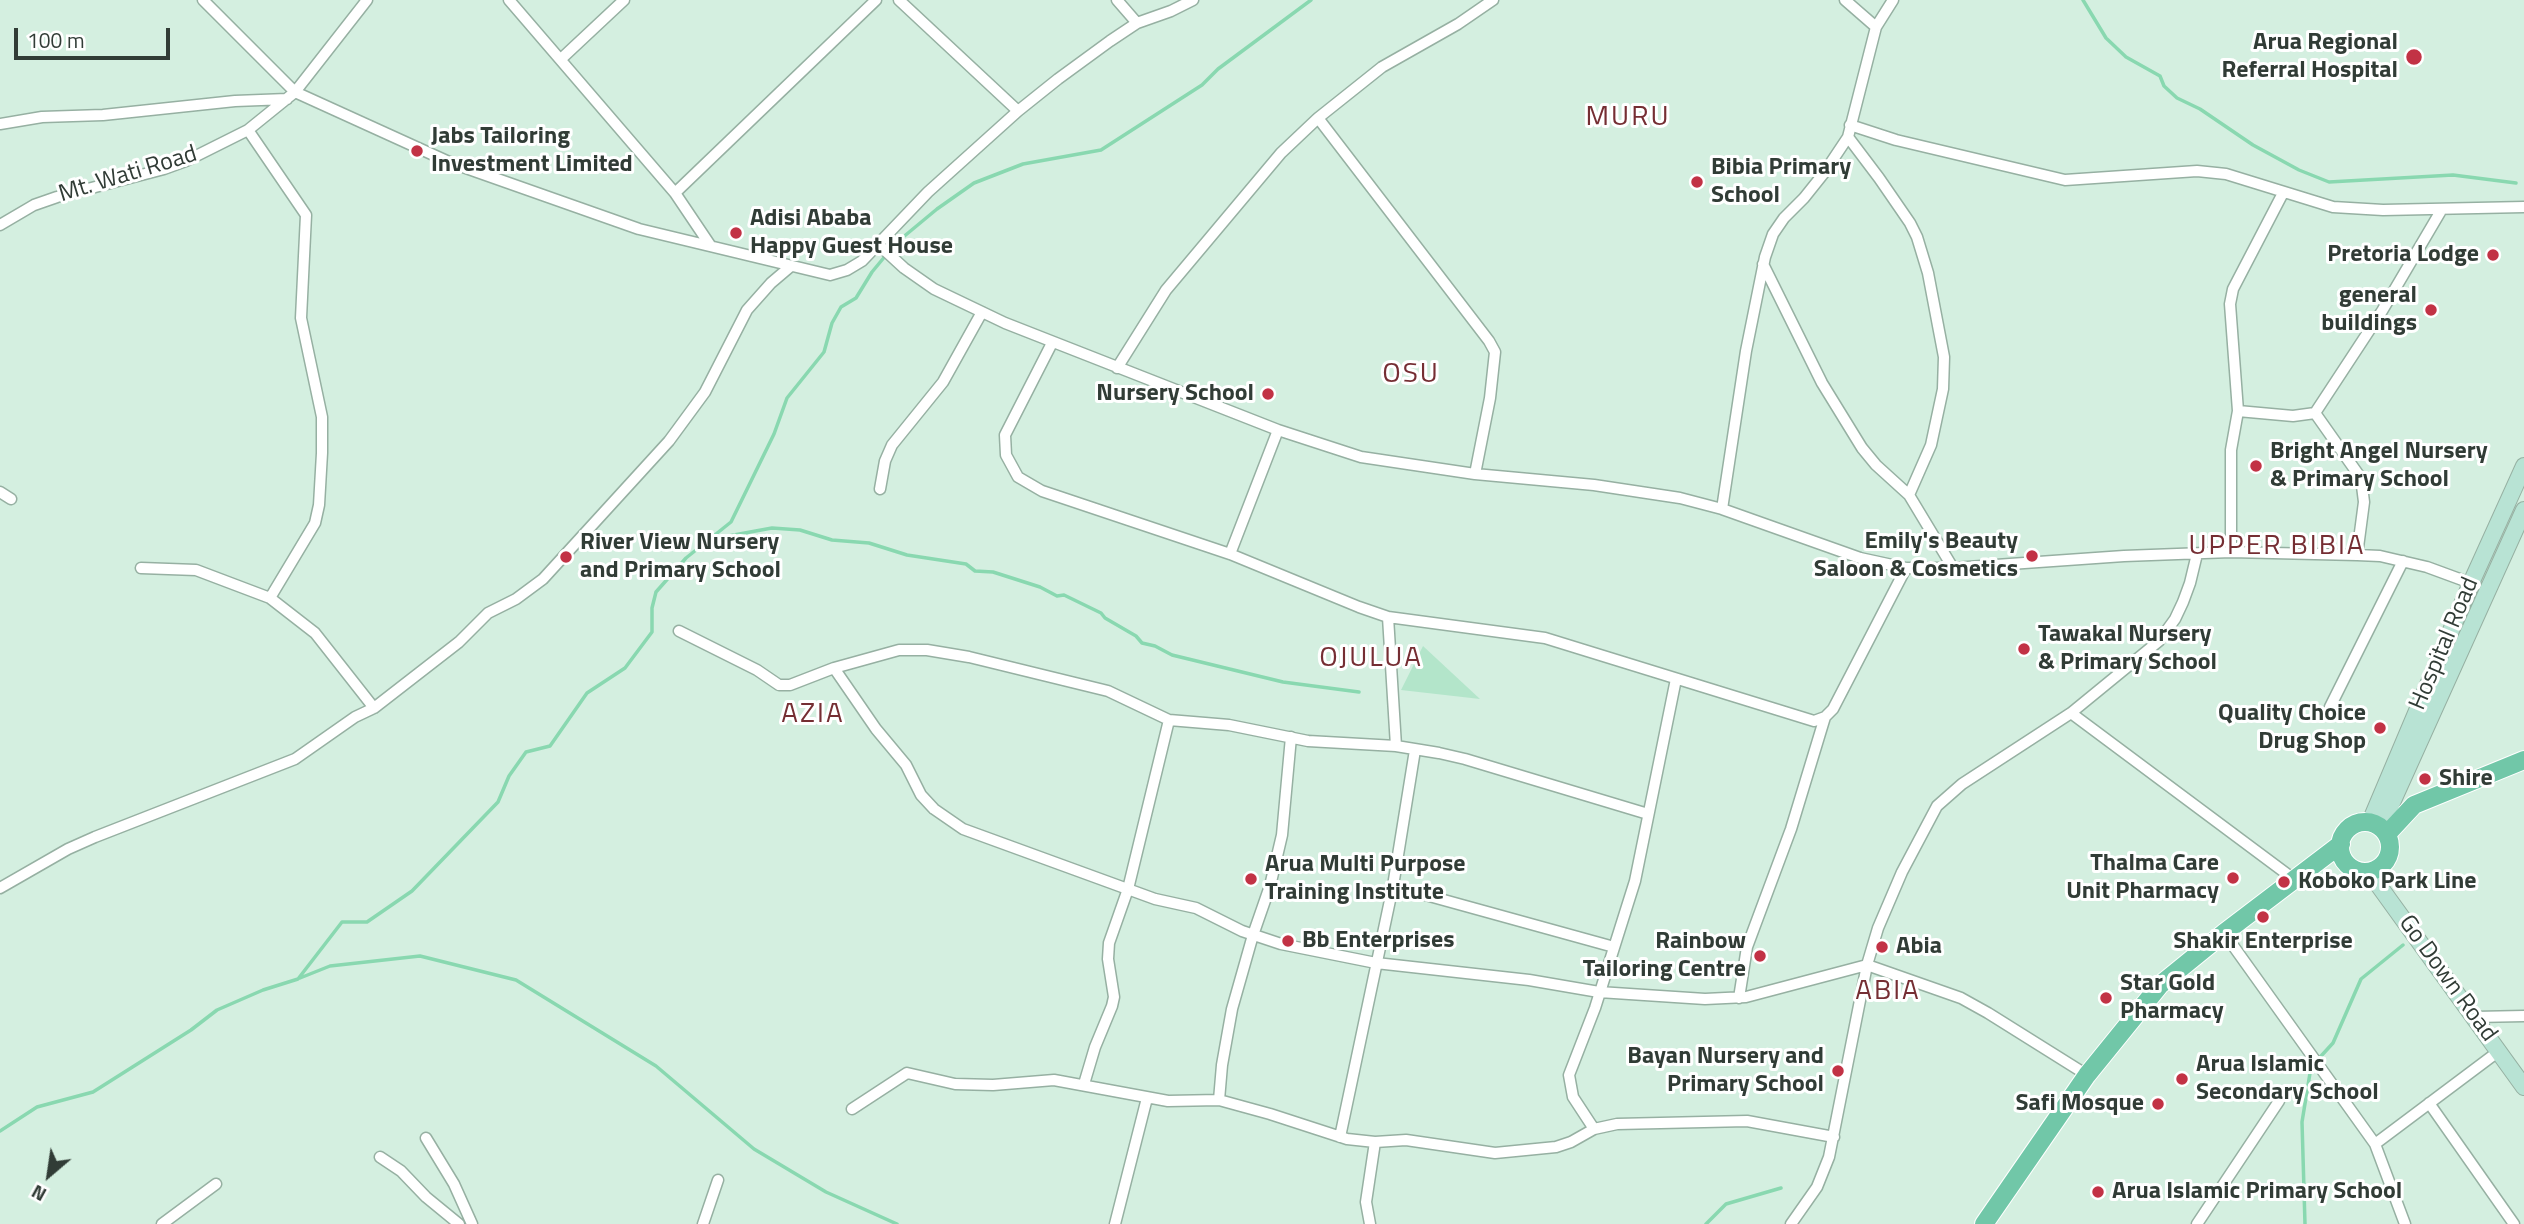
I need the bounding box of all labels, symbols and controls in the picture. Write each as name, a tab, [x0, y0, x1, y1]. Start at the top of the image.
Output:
scale bar	[18, 14, 173, 58]
text: 100 m	[27, 24, 84, 56]
place label: Arua Regional Referral Hospital	[2222, 29, 2398, 85]
marker: Arua Regional Referral Hospital	[2404, 47, 2424, 67]
district label: MURU	[1586, 101, 1670, 135]
place label: Jabs Tailoring Investment Limited	[431, 123, 633, 179]
street label: Mt. Wati Road	[55, 140, 201, 210]
marker: Jabs Tailoring Investment Limited	[409, 143, 425, 159]
place label: Bibia Primary School	[1711, 154, 1851, 210]
marker: Bibia Primary School	[1689, 174, 1705, 190]
place label: Adisi Ababa Happy Guest House	[750, 205, 953, 261]
marker: Adisi Ababa Happy Guest House	[728, 225, 744, 241]
place label: Pretoria Lodge	[2327, 241, 2479, 269]
marker: Pretoria Lodge	[2485, 247, 2501, 263]
place label: general buildings	[2321, 282, 2417, 338]
marker: general buildings	[2423, 302, 2439, 318]
district label: OSU	[1383, 358, 1439, 392]
place label: Nursery School	[1096, 380, 1254, 408]
marker: Nursery School	[1260, 386, 1276, 402]
place label: Bright Angel Nursery & Primary School	[2270, 438, 2488, 494]
marker: Bright Angel Nursery & Primary School	[2248, 458, 2264, 474]
place label: Emily's Beauty Saloon & Cosmetics	[1814, 528, 2018, 584]
place label: River View Nursery and Primary School	[580, 529, 781, 585]
district label: UPPER BIBIA	[2190, 530, 2364, 564]
marker: Emily's Beauty Saloon & Cosmetics	[2024, 548, 2040, 564]
marker: River View Nursery and Primary School	[558, 549, 574, 565]
street label: Hospital Road	[2404, 573, 2486, 715]
place label: Tawakal Nursery & Primary School	[2038, 621, 2217, 677]
marker: Tawakal Nursery & Primary School	[2016, 641, 2032, 657]
district label: OJULUA	[1320, 642, 1422, 676]
district label: AZIA	[782, 698, 844, 732]
place label: Quality Choice Drug Shop	[2218, 700, 2366, 756]
marker: Quality Choice Drug Shop	[2372, 720, 2388, 736]
place label: Shire	[2439, 765, 2493, 793]
marker: Shire	[2417, 771, 2433, 787]
place label: Thalma Care Unit Pharmacy	[2066, 850, 2219, 906]
place label: Arua Multi Purpose Training Institute	[1265, 851, 1465, 907]
place label: Koboko Park Line	[2298, 868, 2476, 896]
marker: Thalma Care Unit Pharmacy	[2225, 870, 2241, 886]
marker: Arua Multi Purpose Training Institute	[1243, 871, 1259, 887]
marker: Koboko Park Line	[2276, 874, 2292, 890]
marker: Shakir Enterprise	[2255, 909, 2271, 925]
street label: Go Down Road	[2392, 910, 2502, 1048]
place label: Bb Enterprises	[1302, 927, 1454, 955]
place label: Rainbow Tailoring Centre	[1583, 928, 1746, 984]
place label: Shakir Enterprise	[2173, 928, 2353, 956]
marker: Bb Enterprises	[1280, 933, 1296, 949]
place label: Abia	[1896, 933, 1942, 961]
marker: Abia	[1874, 939, 1890, 955]
marker: Rainbow Tailoring Centre	[1752, 948, 1768, 964]
place label: Star Gold Pharmacy	[2120, 970, 2224, 1026]
district label: ABIA	[1856, 975, 1920, 1009]
marker: Star Gold Pharmacy	[2098, 990, 2114, 1006]
place label: Bayan Nursery and Primary School	[1627, 1043, 1824, 1099]
place label: Arua Islamic Secondary School	[2196, 1051, 2379, 1107]
marker: Bayan Nursery and Primary School	[1830, 1063, 1846, 1079]
marker: Arua Islamic Secondary School	[2174, 1071, 2190, 1087]
place label: Safi Mosque	[2016, 1090, 2144, 1118]
marker: Safi Mosque	[2150, 1096, 2166, 1112]
north arrow	[14, 1140, 84, 1210]
text: N	[26, 1178, 51, 1210]
place label: Arua Islamic Primary School	[2112, 1178, 2402, 1206]
marker: Arua Islamic Primary School	[2090, 1184, 2106, 1200]

